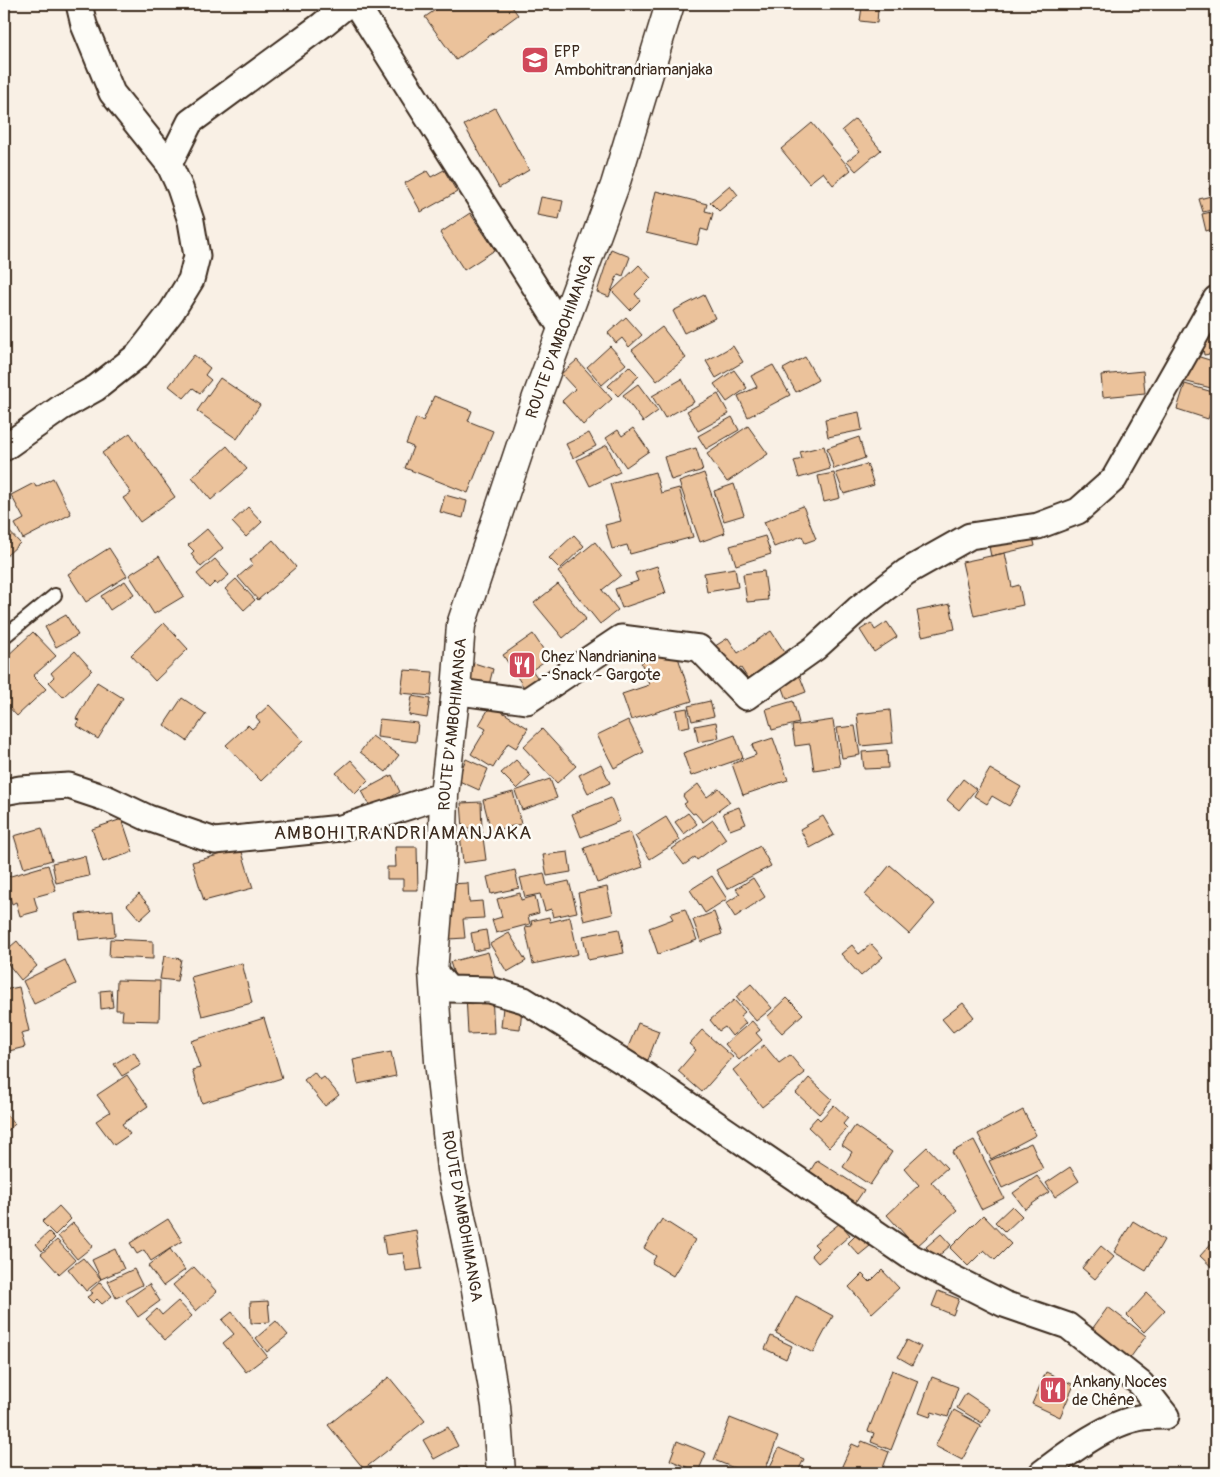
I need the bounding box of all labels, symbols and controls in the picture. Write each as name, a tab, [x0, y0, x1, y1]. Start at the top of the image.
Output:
place label: EPP Ambohitrandriamanjaka	[554, 42, 713, 80]
school or university icon: EPP Ambohitrandriamanjaka	[520, 45, 550, 75]
street label: ROUTE D'AMBOHIMANGA	[522, 251, 600, 421]
street label: ROUTE D'AMBOHIMANGA	[435, 637, 471, 811]
place label: Chez Nandrianina - Snack - Gargote	[541, 647, 661, 685]
restaurant icon: Chez Nandrianina - Snack - Gargote	[507, 650, 537, 680]
district label: AMBOHITRANDRIAMANJAKA	[274, 821, 532, 845]
street label: ROUTE D'AMBOHIMANGA	[437, 1129, 487, 1303]
place label: Ankany Noces de Chêne	[1072, 1372, 1167, 1410]
restaurant icon: Ankany Noces de Chêne	[1038, 1375, 1068, 1405]

